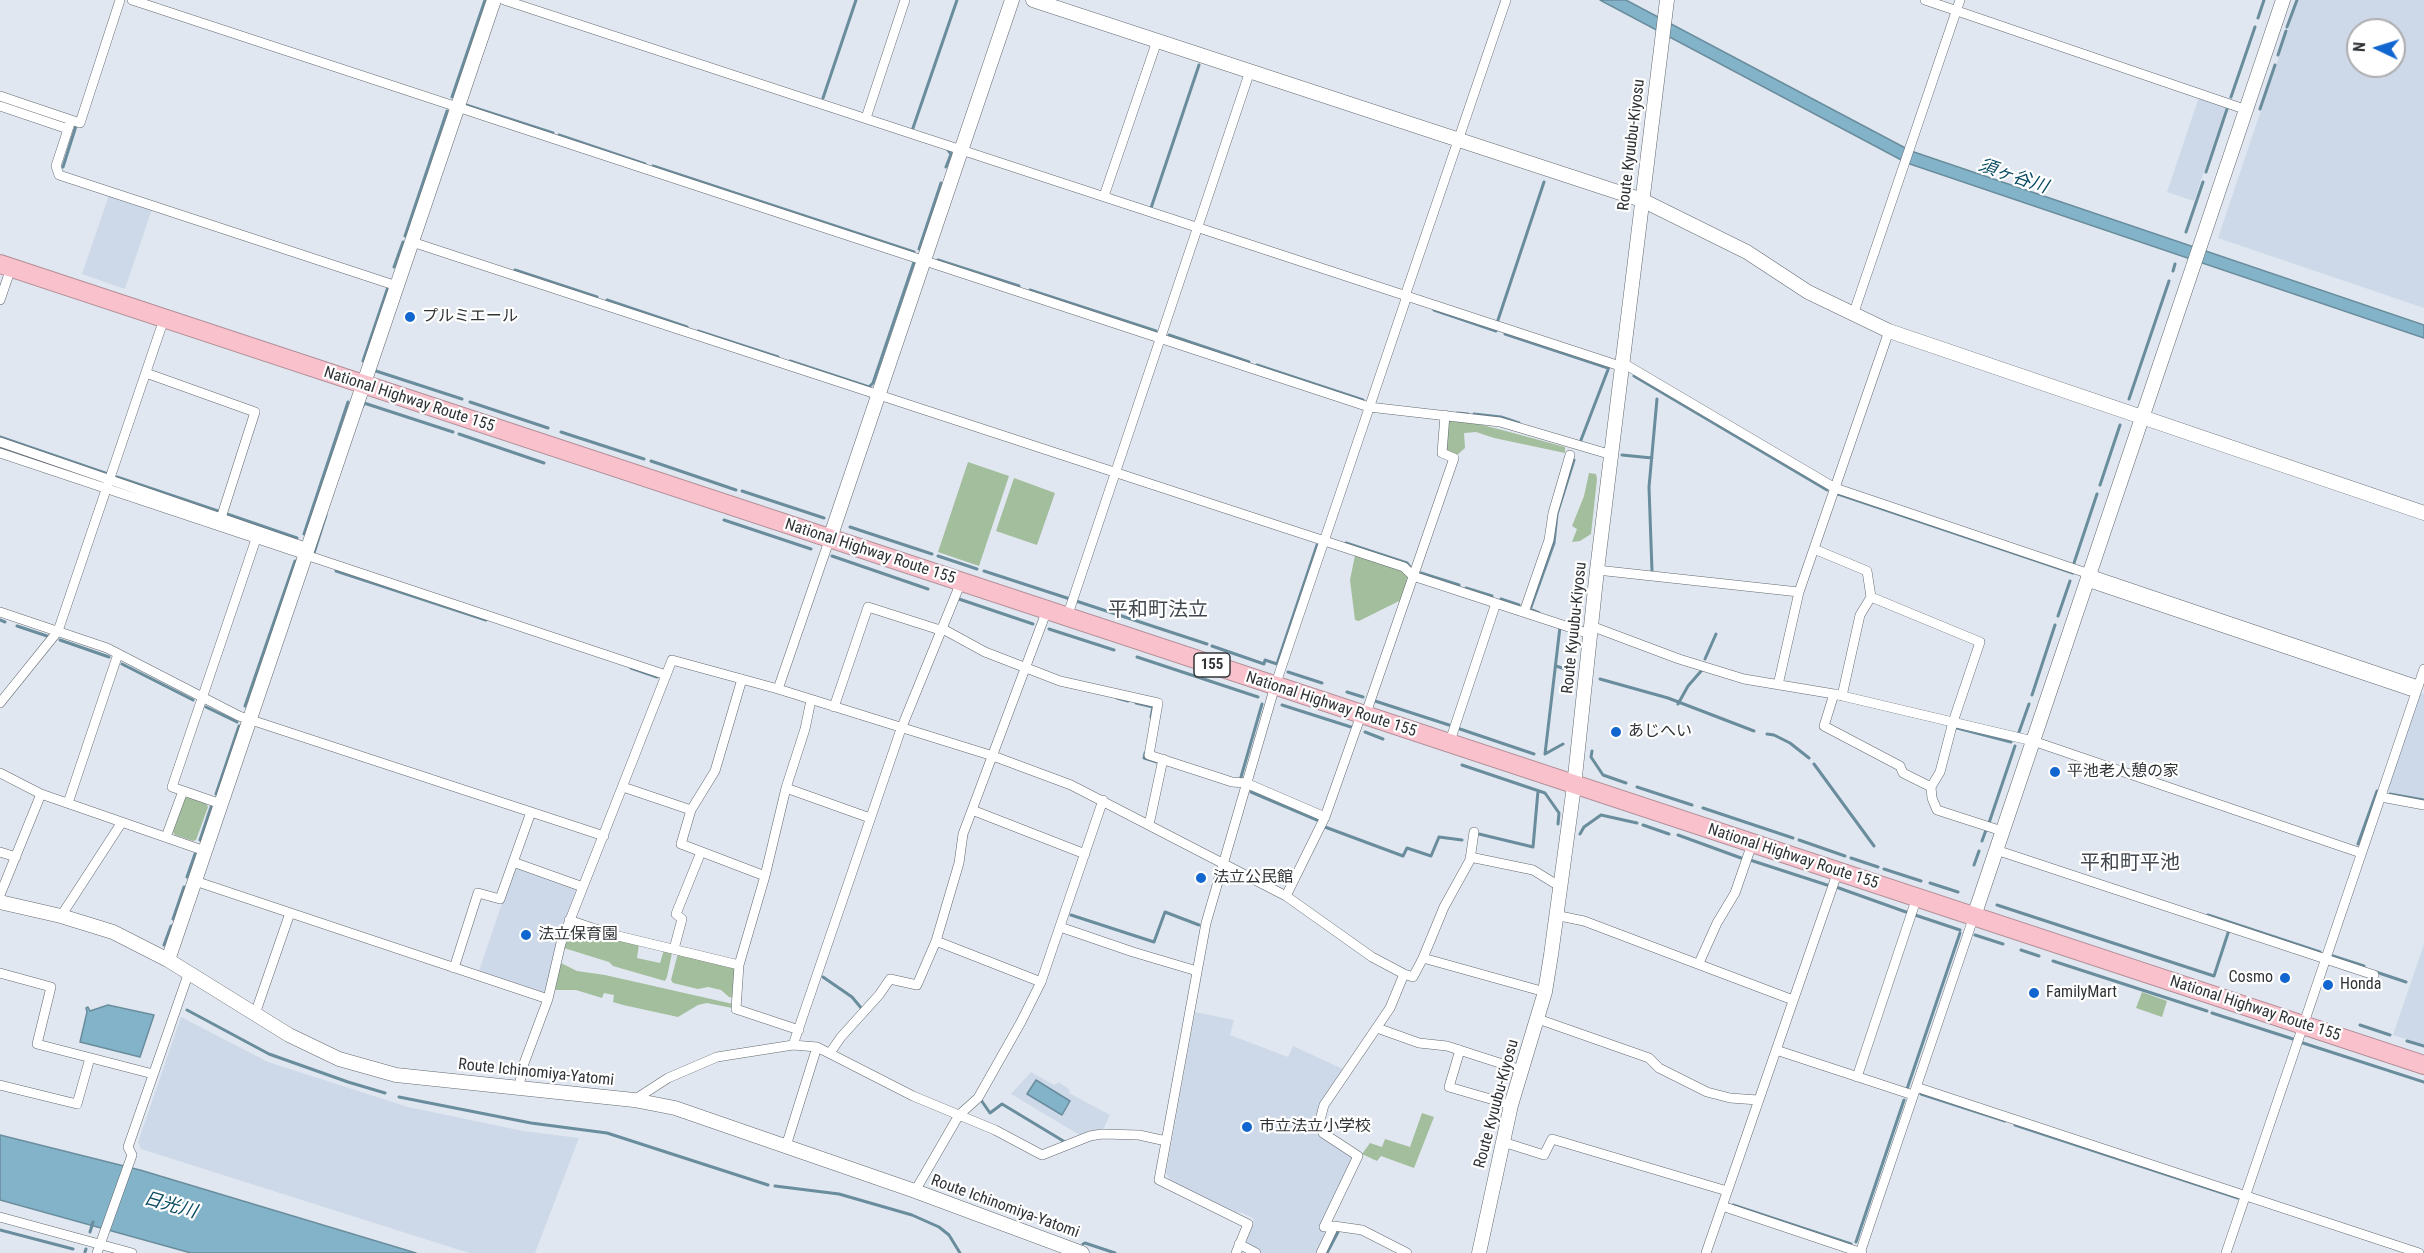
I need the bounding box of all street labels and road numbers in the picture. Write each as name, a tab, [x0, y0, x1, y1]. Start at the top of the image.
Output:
street label: Route Kyuubu-Kiyosu	[1614, 78, 1650, 212]
street label: National Highway Route 155	[321, 363, 497, 437]
street label: National Highway Route 155	[782, 515, 958, 589]
street label: Route Kyuubu-Kiyosu	[1559, 561, 1591, 695]
road number: 155	[1194, 653, 1230, 677]
street label: National Highway Route 155	[1243, 668, 1419, 742]
street label: National Highway Route 155	[1705, 820, 1881, 894]
street label: National Highway Route 155	[2167, 972, 2343, 1046]
street label: Route Kyuubu-Kiyosu	[1471, 1038, 1523, 1170]
street label: Route Ichinomiya-Yatomi	[457, 1055, 615, 1091]
street label: Route Ichinomiya-Yatomi	[928, 1171, 1082, 1243]

